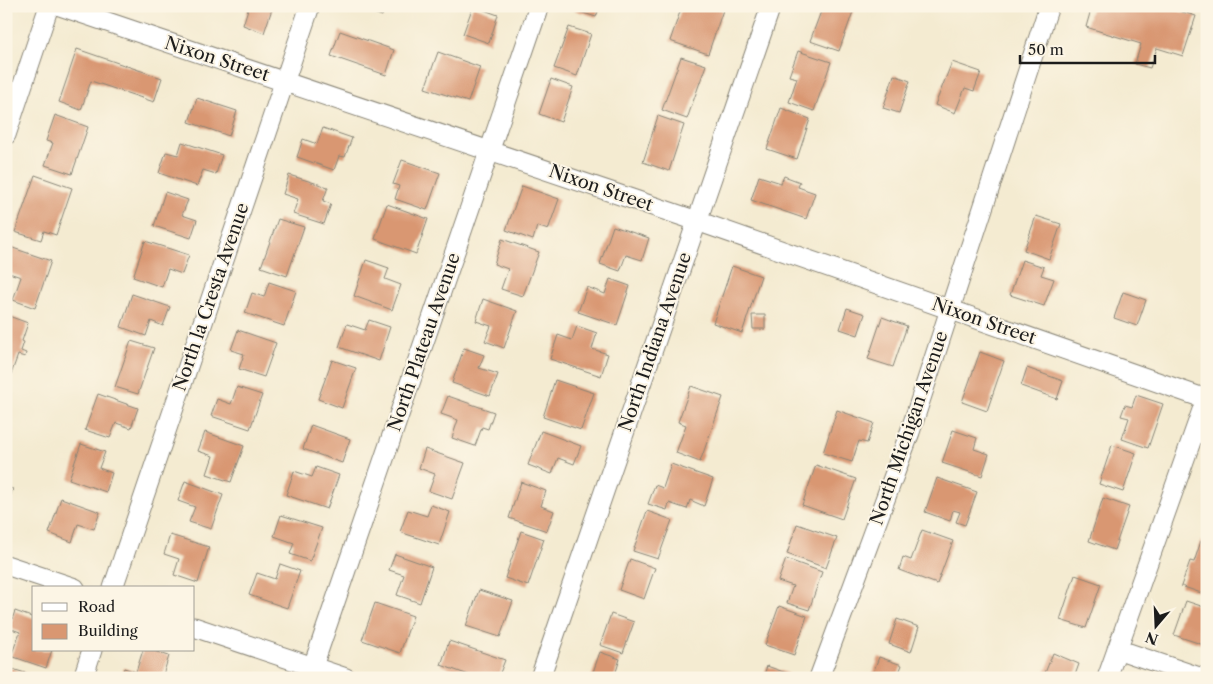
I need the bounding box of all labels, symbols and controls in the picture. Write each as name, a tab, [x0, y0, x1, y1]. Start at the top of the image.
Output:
street label: Nixon Street	[162, 32, 273, 86]
scale bar	[1020, 32, 1156, 64]
text: 50 m	[1028, 40, 1064, 59]
street label: Nixon Street	[546, 160, 656, 216]
street label: North la Cresta Avenue	[168, 200, 254, 394]
street label: North Plateau Avenue	[383, 250, 465, 434]
street label: North Indiana Avenue	[614, 250, 696, 434]
street label: Nixon Street	[929, 293, 1039, 349]
street label: North Michigan Avenue	[865, 328, 953, 528]
legend	[32, 586, 195, 652]
text: Road	[78, 597, 115, 616]
north arrow	[1130, 602, 1180, 652]
text: Building	[78, 621, 138, 640]
text: N	[1143, 628, 1160, 649]

